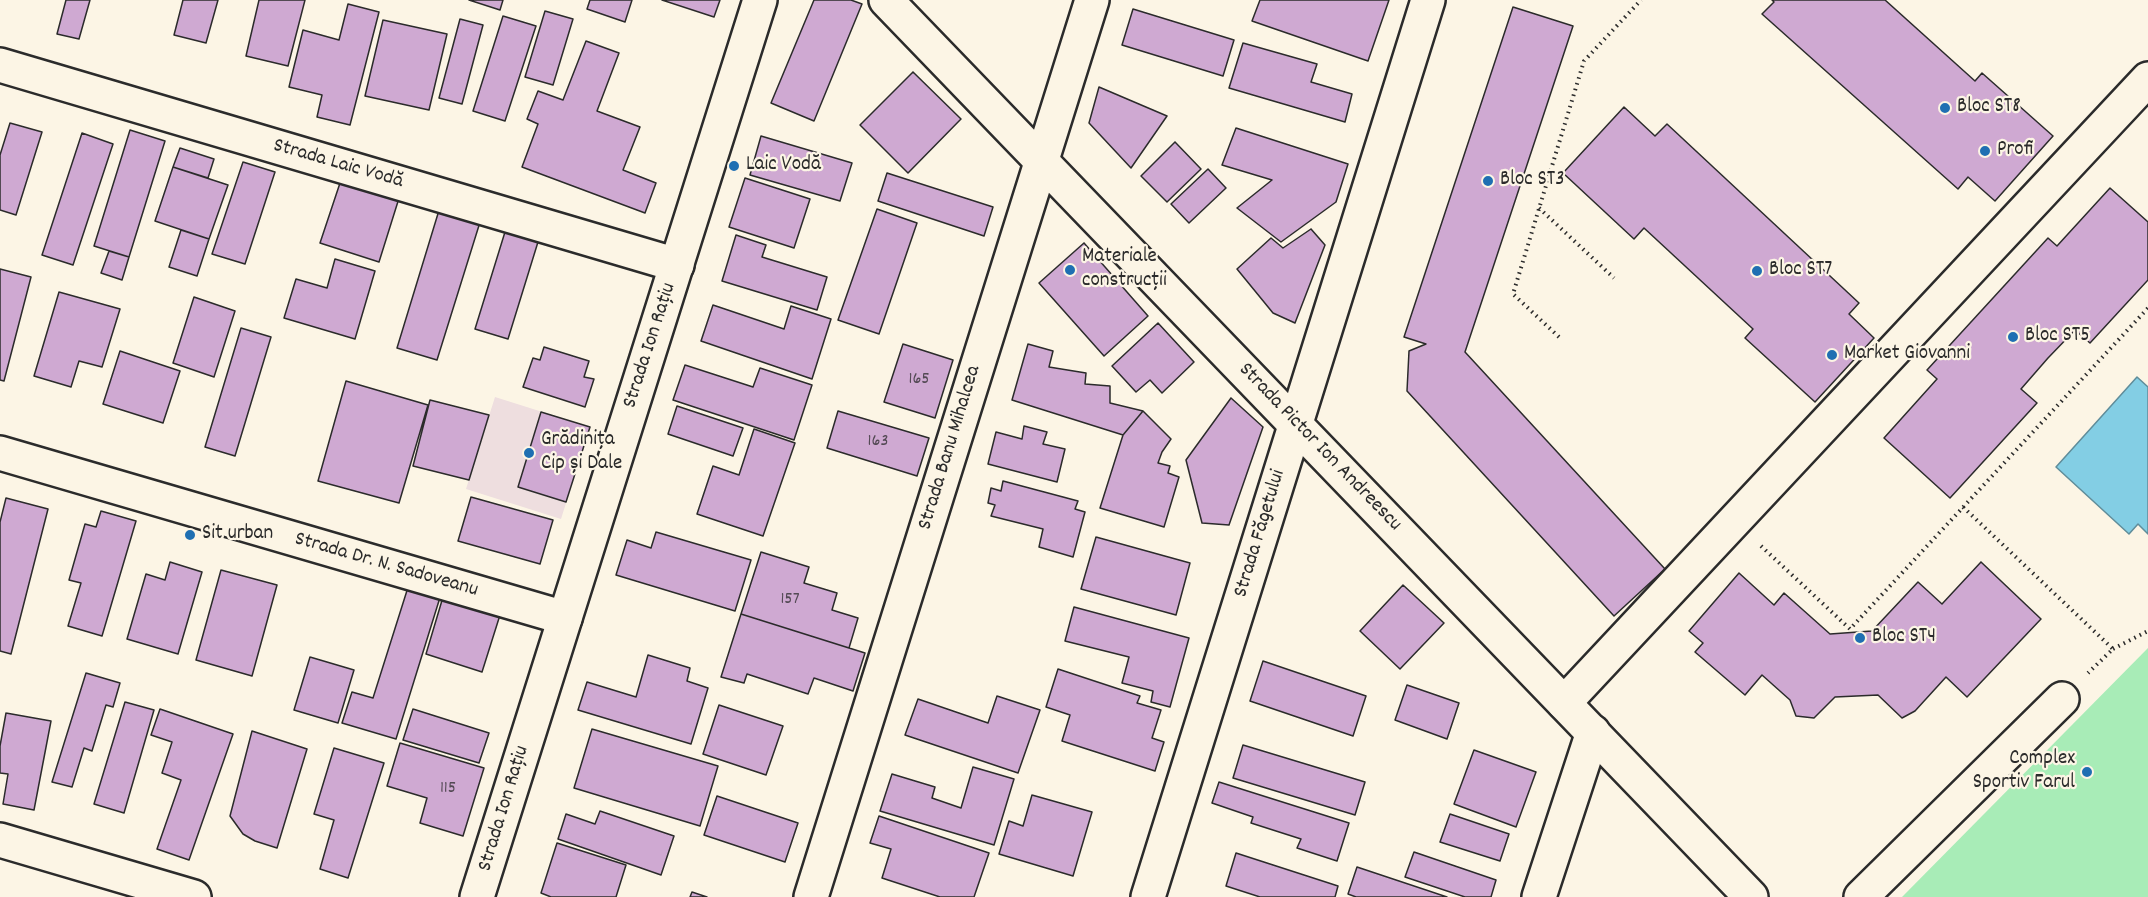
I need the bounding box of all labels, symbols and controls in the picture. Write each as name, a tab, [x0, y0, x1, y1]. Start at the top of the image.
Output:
place label: Bloc ST8	[1957, 95, 2021, 121]
marker: Bloc ST8	[1938, 101, 1952, 115]
street label: Strada Laic Vodă	[270, 134, 406, 196]
place label: Profi	[1997, 138, 2033, 164]
marker: Profi	[1978, 144, 1992, 158]
place label: Laic Vodă	[746, 153, 821, 179]
marker: Laic Vodă	[727, 159, 741, 173]
place label: Bloc ST3	[1500, 168, 1565, 194]
marker: Bloc ST3	[1481, 174, 1495, 188]
place label: Materiale construcții	[1082, 245, 1167, 295]
place label: Bloc ST7	[1769, 258, 1832, 284]
marker: Materiale construcții	[1063, 263, 1077, 277]
marker: Bloc ST7	[1750, 264, 1764, 278]
street label: Strada Ion Rațiu	[619, 280, 683, 412]
place label: Bloc ST5	[2025, 324, 2090, 350]
marker: Bloc ST5	[2006, 330, 2020, 344]
place label: Market Giovanni	[1844, 342, 1970, 368]
marker: Market Giovanni	[1825, 348, 1839, 362]
street label: Strada Pictor Ion Andreescu	[1232, 358, 1406, 538]
street label: Strada Banu Mihalcea	[914, 363, 988, 533]
house number: 165	[908, 370, 930, 392]
place label: Grădinița Cip și Dale	[541, 428, 622, 478]
house number: 163	[868, 432, 888, 454]
marker: Grădinița Cip și Dale	[522, 446, 536, 460]
street label: Strada Făgetului	[1230, 467, 1292, 601]
place label: Sit urban	[202, 522, 273, 548]
marker: Sit urban	[183, 528, 197, 542]
street label: Strada Dr. N. Sadoveanu	[291, 528, 481, 604]
house number: 157	[780, 590, 800, 612]
place label: Bloc ST4	[1872, 625, 1936, 651]
marker: Bloc ST4	[1853, 631, 1867, 645]
street label: Strada Ion Rațiu	[474, 743, 536, 875]
place label: Complex Sportiv Farul	[1973, 747, 2075, 797]
marker: Complex Sportiv Farul	[2080, 765, 2094, 779]
house number: 115	[440, 779, 456, 801]

